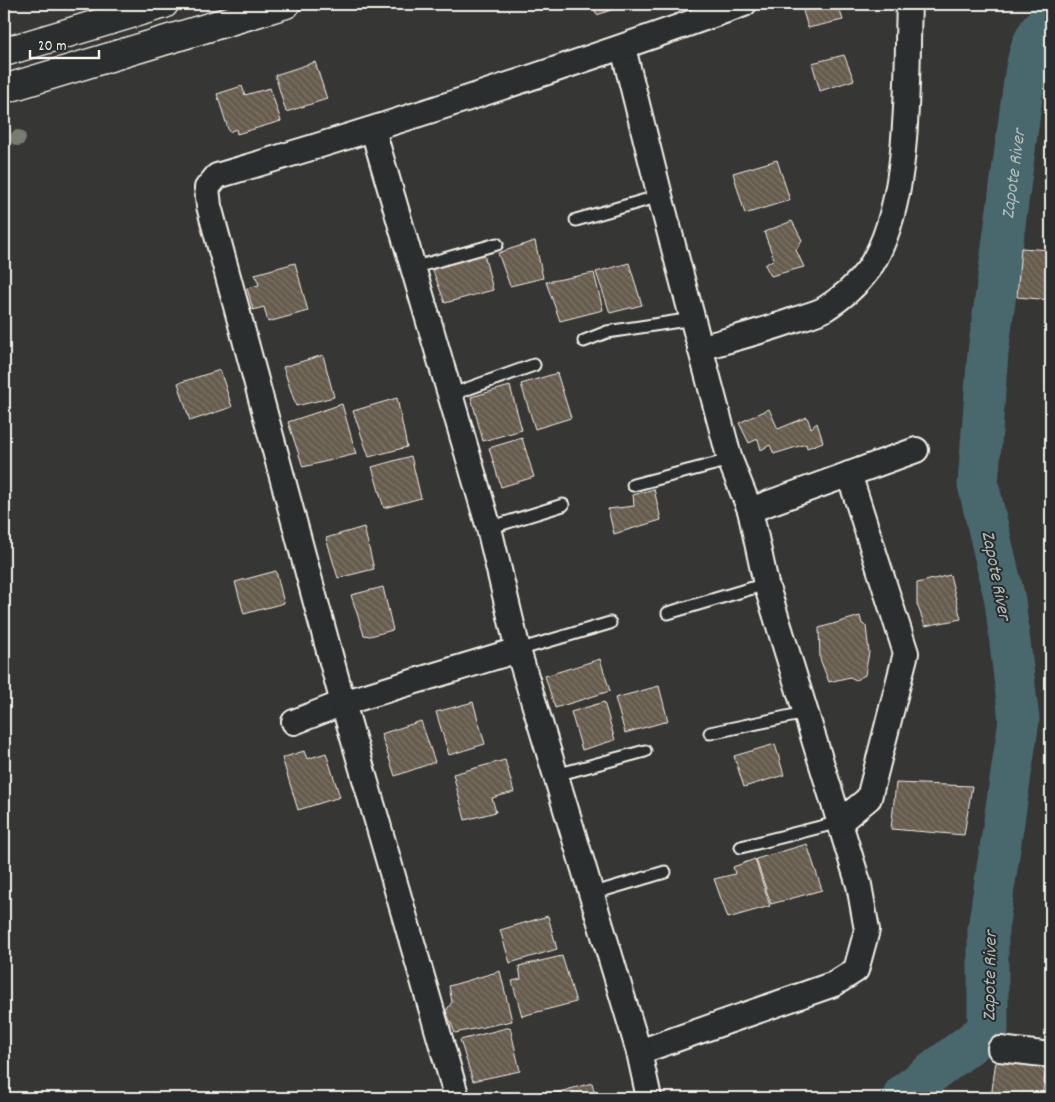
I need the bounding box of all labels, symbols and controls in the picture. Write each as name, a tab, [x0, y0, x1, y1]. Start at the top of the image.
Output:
scale bar	[30, 28, 99, 60]
text: 20 m	[38, 36, 66, 58]
water label: Zapote River	[996, 126, 1035, 221]
water label: Zapote River	[973, 529, 1017, 624]
water label: Zapote River	[977, 929, 1006, 1021]

